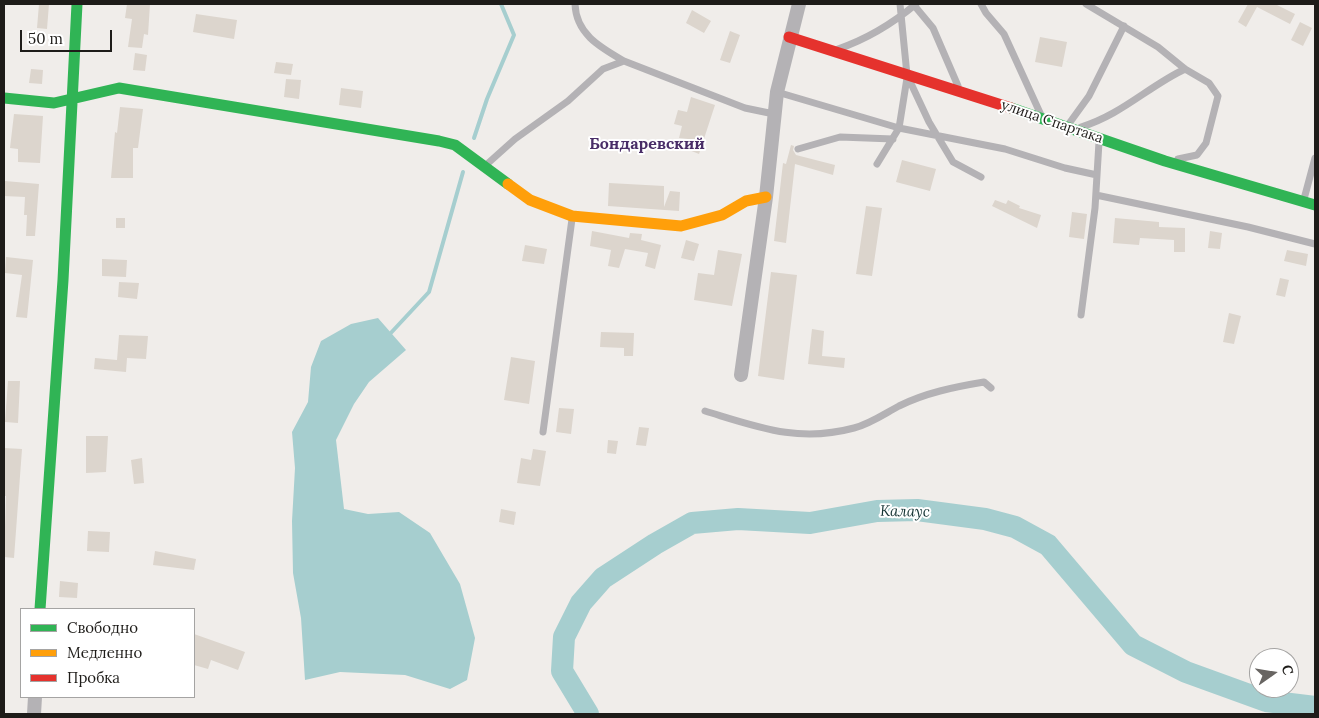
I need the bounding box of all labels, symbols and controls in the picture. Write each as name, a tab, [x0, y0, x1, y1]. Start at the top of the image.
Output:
scale bar	[22, 20, 115, 52]
text: 50 m	[28, 29, 63, 48]
street label: улица Спартака	[999, 97, 1105, 147]
district label: Бондаревский	[589, 134, 705, 154]
water label: Калаус	[880, 503, 930, 521]
legend	[20, 608, 195, 698]
text: Свободно	[67, 618, 138, 637]
text: Медленно	[67, 643, 142, 662]
north arrow	[1249, 648, 1299, 698]
text: С	[1278, 663, 1297, 677]
text: Пробка	[67, 668, 120, 687]

